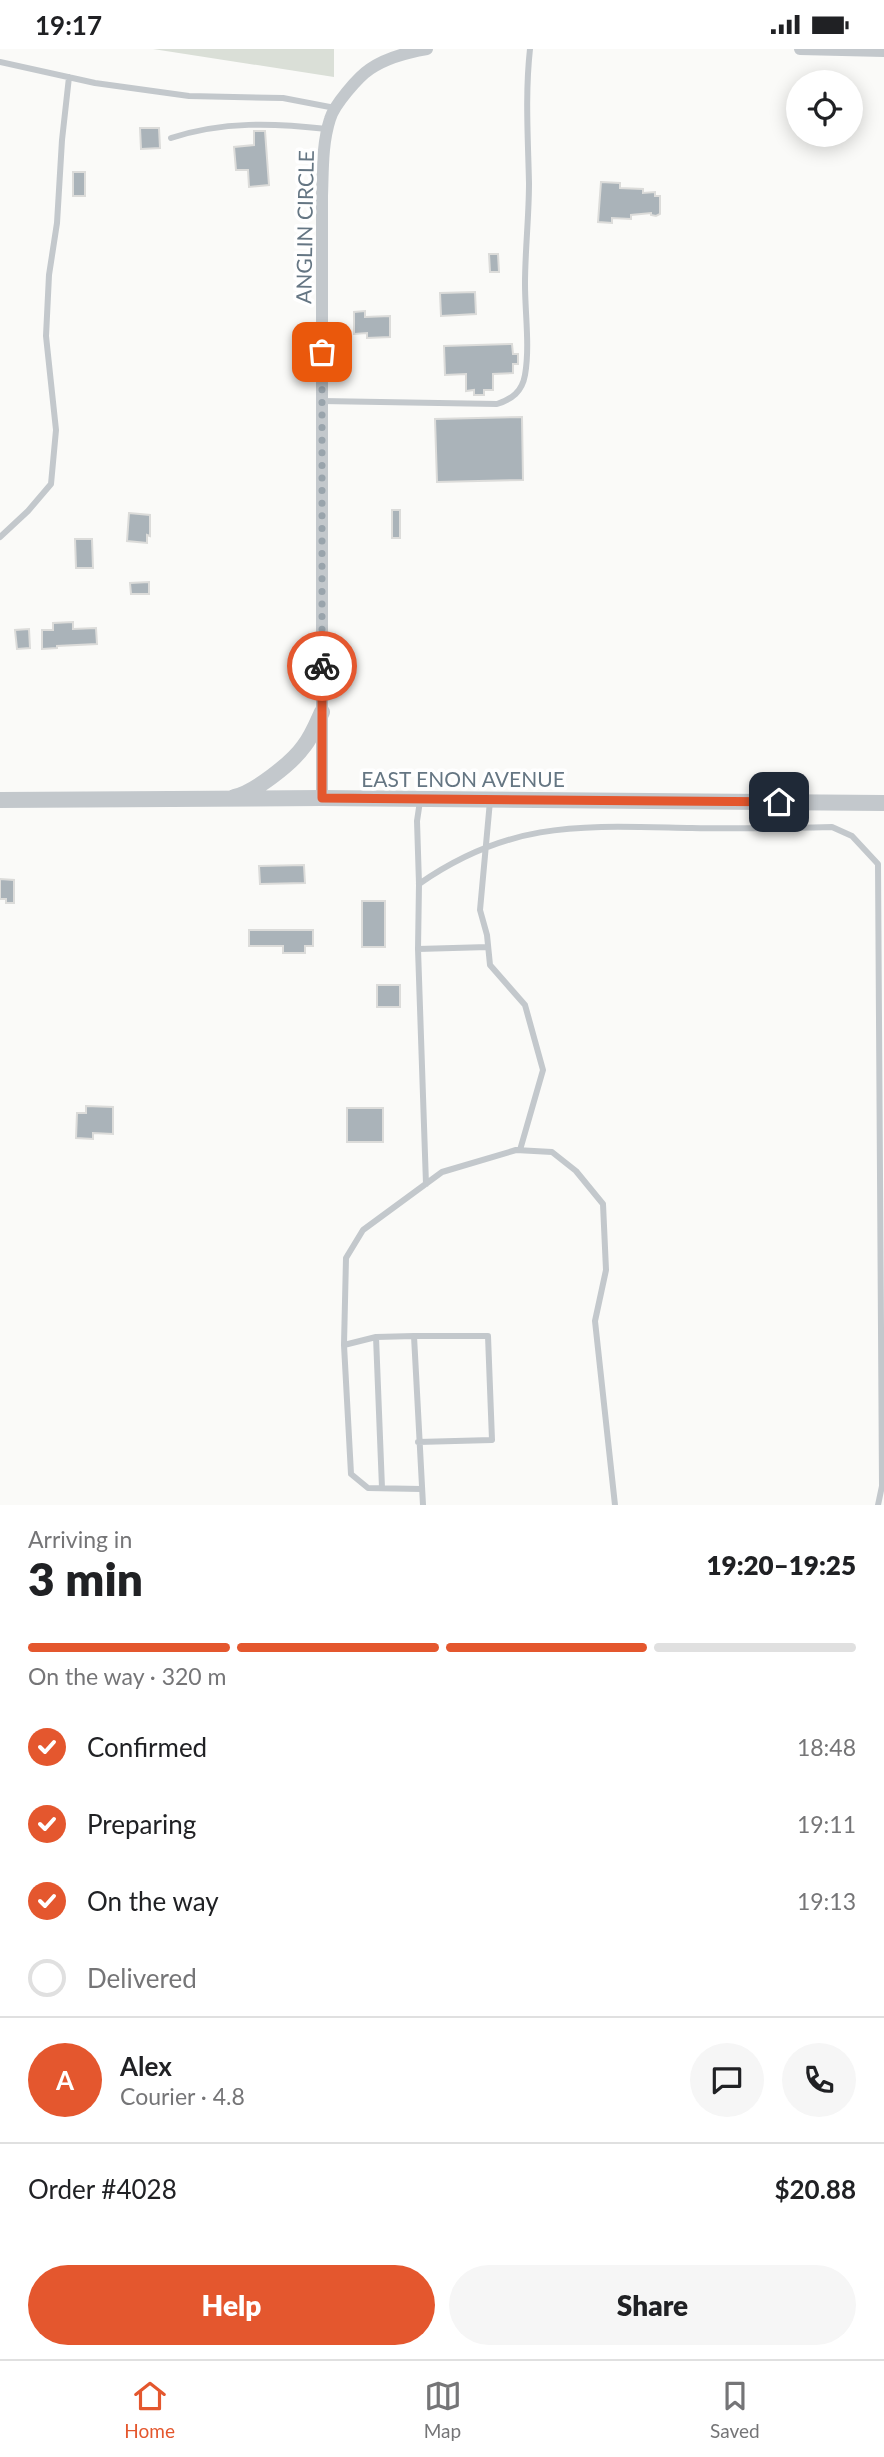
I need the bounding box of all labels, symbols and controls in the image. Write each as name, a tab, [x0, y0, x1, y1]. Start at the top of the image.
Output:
text: 19:17	[35, 9, 102, 41]
map controls	[786, 70, 863, 147]
button: locate	[786, 70, 863, 147]
street label: ANGLIN CIRCLE	[290, 150, 318, 304]
pin	[292, 322, 352, 382]
icon: bag	[303, 333, 341, 371]
courier	[287, 631, 357, 701]
icon: bike	[303, 647, 341, 685]
street label: EAST ENON AVENUE	[361, 766, 565, 791]
pin	[749, 772, 809, 832]
icon: home	[760, 783, 798, 821]
text: Arriving in	[28, 1525, 132, 1553]
text: 19:20–19:25	[706, 1549, 856, 1581]
text: 3 min	[28, 1551, 143, 1606]
text: On the way · 320 m	[28, 1662, 227, 1690]
icon: check	[28, 1728, 66, 1766]
text: Confirmed	[87, 1731, 207, 1763]
text: 18:48	[797, 1733, 856, 1761]
icon: check	[28, 1805, 66, 1843]
text: Preparing	[87, 1808, 196, 1840]
text: 19:11	[797, 1810, 856, 1838]
icon: check	[28, 1882, 66, 1920]
text: On the way	[87, 1885, 219, 1917]
text: 19:13	[797, 1887, 856, 1915]
text: Delivered	[87, 1962, 197, 1994]
button: chat	[690, 2043, 764, 2117]
button: phone	[782, 2043, 856, 2117]
text: Alex	[120, 2050, 172, 2082]
text: A	[56, 2064, 74, 2096]
text: Courier · 4.8	[120, 2082, 245, 2110]
text: Order #4028	[28, 2173, 177, 2205]
text: $20.88	[774, 2173, 856, 2205]
button: Help	[28, 2265, 435, 2345]
button: Share	[449, 2265, 856, 2345]
tab: Home	[124, 2377, 175, 2442]
tab: Map	[424, 2377, 462, 2442]
tab: Saved	[710, 2377, 760, 2442]

